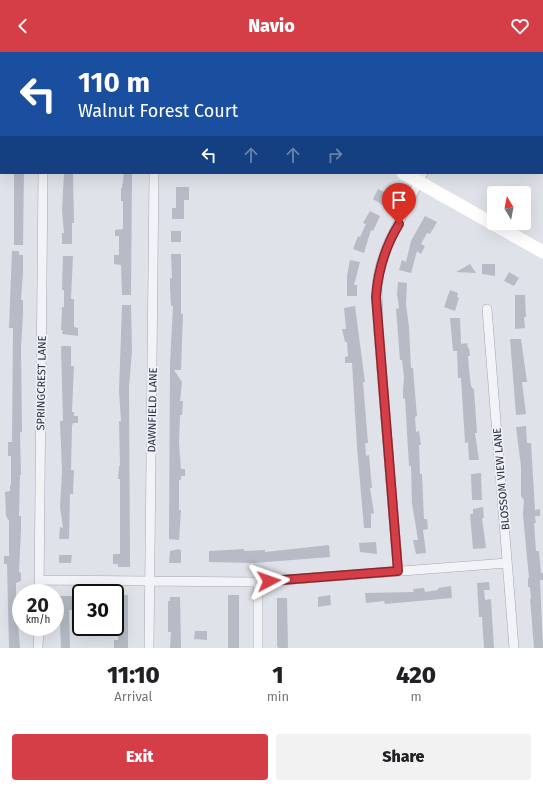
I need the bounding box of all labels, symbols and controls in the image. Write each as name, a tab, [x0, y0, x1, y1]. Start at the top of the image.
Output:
icon: back	[12, 15, 34, 37]
text: Navio	[248, 15, 295, 37]
icon: heart	[509, 15, 531, 37]
text: 110 m	[78, 66, 150, 99]
icon: left	[12, 68, 64, 120]
text: Walnut Forest Court	[78, 100, 238, 122]
icon: left	[198, 144, 220, 166]
icon: ahead	[240, 144, 262, 166]
icon: ahead	[282, 144, 304, 166]
icon: right	[324, 144, 346, 166]
pin	[382, 183, 416, 224]
north arrow	[487, 186, 531, 230]
map controls	[487, 186, 531, 230]
icon: arrive	[388, 189, 410, 211]
street label: SPRINGCREST LANE	[34, 335, 49, 431]
street label: DAWNFIELD LANE	[145, 367, 160, 453]
street label: BLOSSOM VIEW LANE	[491, 427, 512, 531]
position arrow	[248, 560, 290, 602]
speed limit sign: 30	[72, 584, 124, 636]
text: 20	[27, 593, 49, 617]
text: km/h	[26, 614, 50, 626]
text: 11:10	[107, 661, 160, 689]
text: 1	[272, 661, 284, 689]
text: 420	[396, 661, 436, 689]
text: Arrival	[114, 689, 152, 704]
text: min	[267, 689, 289, 704]
text: m	[410, 689, 422, 704]
button: Exit	[12, 734, 268, 780]
button: Share	[276, 734, 531, 780]

